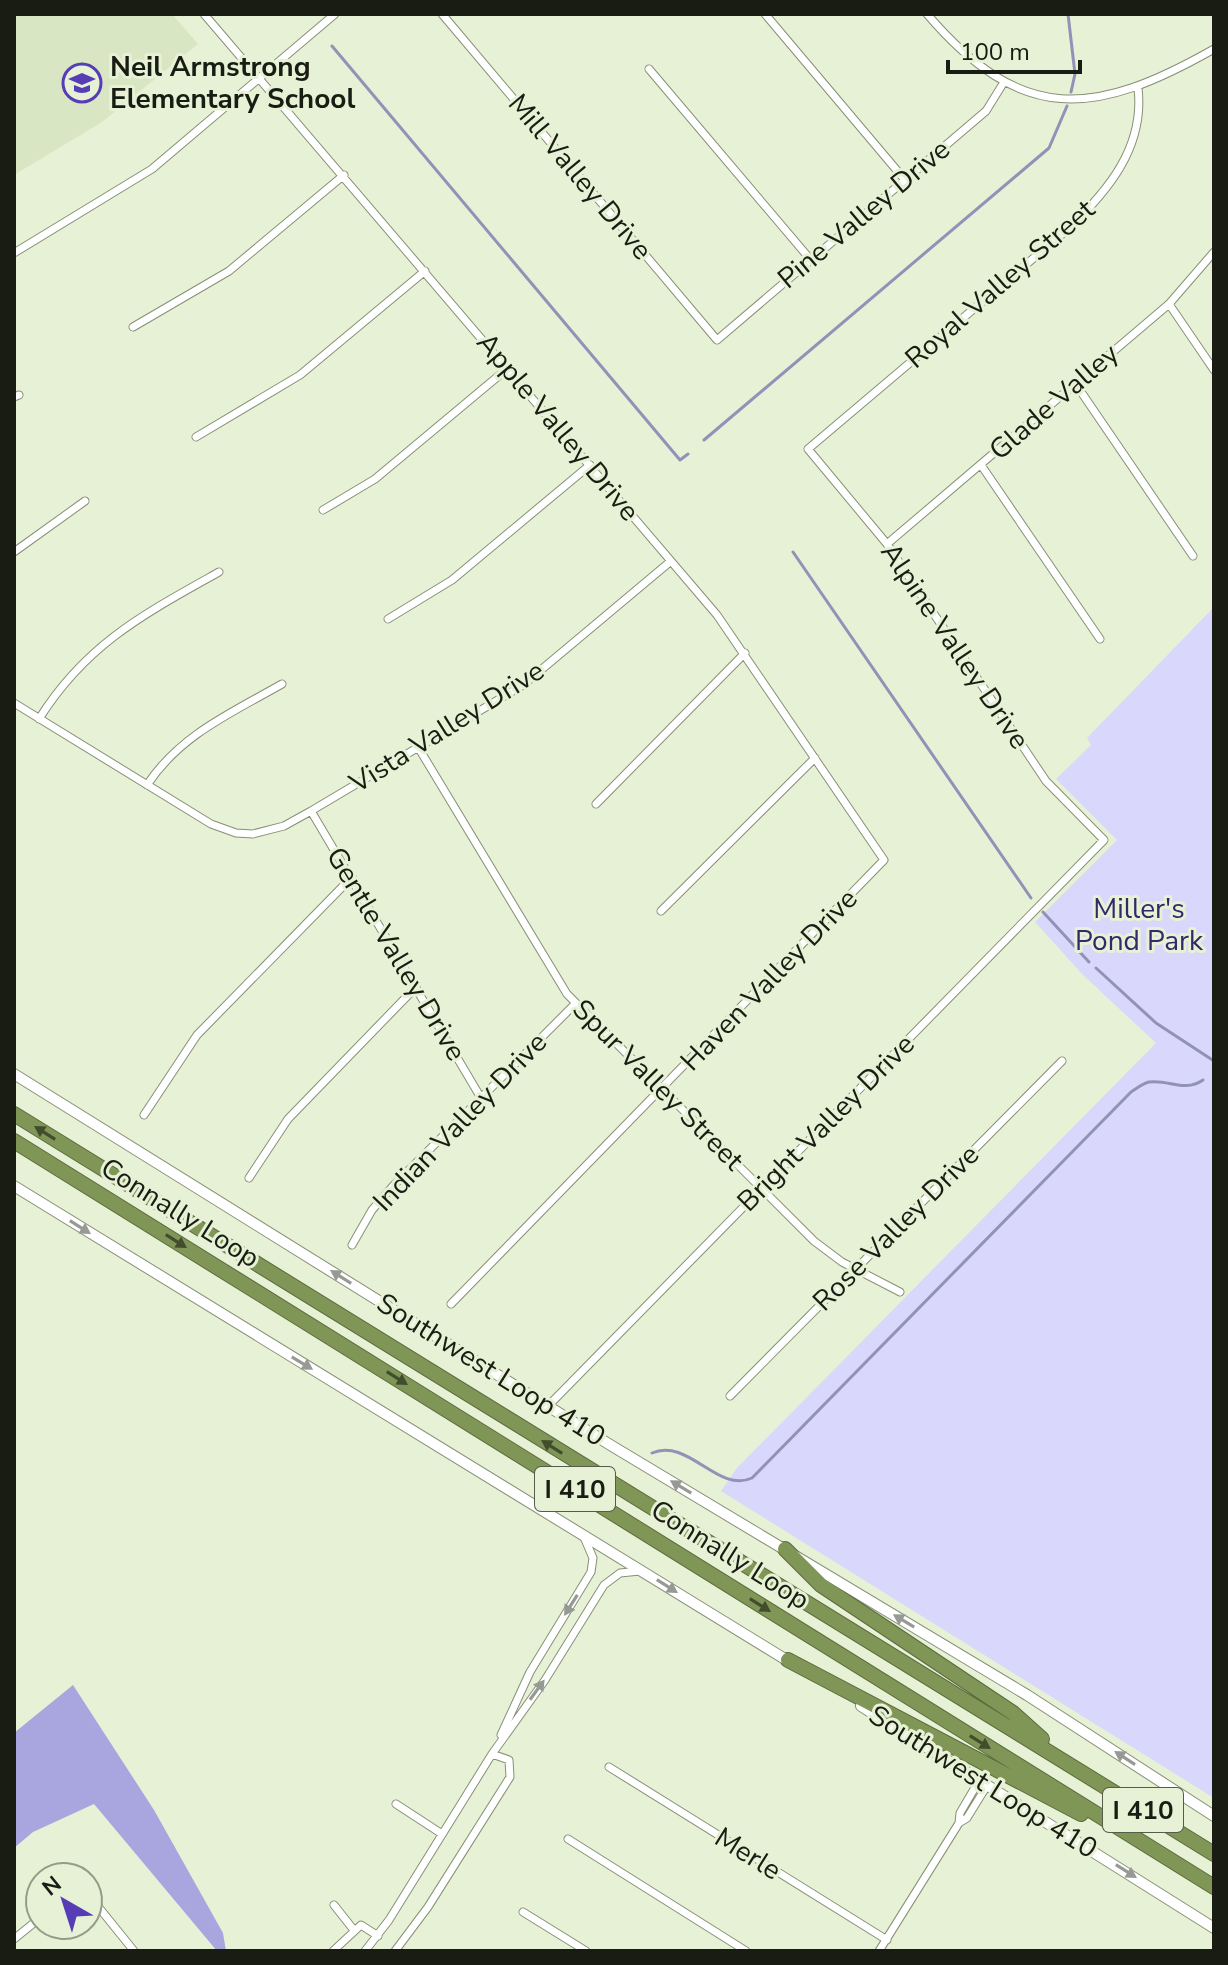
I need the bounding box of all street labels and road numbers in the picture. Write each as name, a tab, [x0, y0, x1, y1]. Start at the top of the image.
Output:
street label: Mill Valley Drive	[499, 86, 661, 268]
street label: Pine Valley Drive	[770, 131, 958, 297]
street label: Royal Valley Street	[897, 191, 1103, 377]
street label: Apple Valley Drive	[468, 325, 648, 529]
street label: Glade Valley	[981, 335, 1127, 469]
street label: Alpine Valley Drive	[872, 535, 1038, 757]
street label: Vista Valley Drive	[342, 652, 551, 803]
street label: Gentle Valley Drive	[317, 840, 475, 1068]
street label: Haven Valley Drive	[672, 881, 866, 1079]
street label: Spur Valley Street	[564, 991, 752, 1179]
street label: Indian Valley Drive	[365, 1024, 555, 1220]
street label: Bright Valley Drive	[729, 1026, 923, 1220]
street label: Rose Valley Drive	[804, 1136, 988, 1320]
street label: Connally Loop	[93, 1149, 267, 1277]
street label: Southwest Loop 410	[370, 1284, 612, 1456]
road number: I 410	[535, 1467, 615, 1511]
street label: Connally Loop	[643, 1491, 817, 1619]
street label: Southwest Loop 410	[862, 1696, 1104, 1868]
road number: I 410	[1103, 1788, 1183, 1832]
street label: Merle	[707, 1819, 789, 1889]

